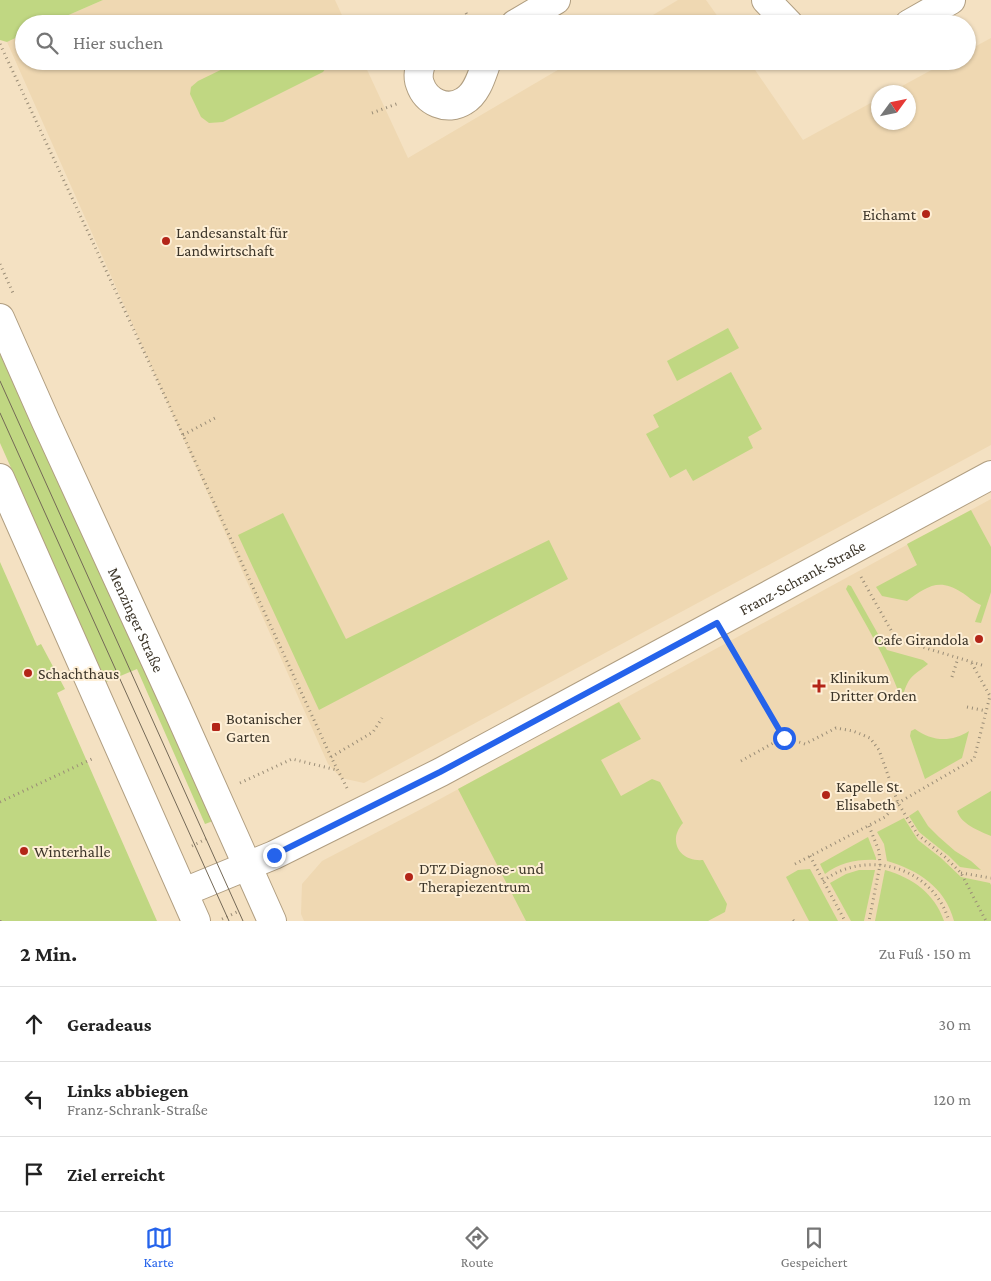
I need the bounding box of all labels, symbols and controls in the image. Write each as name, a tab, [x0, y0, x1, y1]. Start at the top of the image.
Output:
search box	[15, 15, 976, 70]
icon: search	[33, 29, 61, 57]
text: Hier suchen	[73, 32, 163, 53]
north arrow	[871, 85, 916, 130]
place label: Eichamt	[862, 206, 917, 223]
marker: Eichamt	[920, 208, 932, 220]
place label: Landesanstalt für Landwirtschaft	[176, 224, 288, 259]
marker: Landesanstalt für Landwirtschaft	[160, 235, 172, 247]
street label: Franz-Schrank-Straße	[736, 537, 868, 618]
street label: Menzinger Straße	[105, 565, 167, 675]
place label: Cafe Girandola	[874, 631, 970, 648]
marker: Cafe Girandola	[973, 633, 985, 645]
place label: Schachthaus	[38, 665, 119, 682]
marker: Schachthaus	[22, 667, 34, 679]
place label: Klinikum Dritter Orden	[830, 669, 917, 704]
marker: Klinikum Dritter Orden	[812, 679, 826, 693]
place label: Botanischer Garten	[226, 710, 303, 745]
marker: Botanischer Garten	[210, 721, 222, 733]
route start	[773, 727, 796, 750]
place label: Kapelle St. Elisabeth	[836, 778, 903, 813]
marker: Kapelle St. Elisabeth	[820, 789, 832, 801]
place label: Winterhalle	[34, 843, 110, 860]
route end	[263, 844, 286, 867]
marker: Winterhalle	[18, 845, 30, 857]
place label: DTZ Diagnose- und Therapiezentrum	[419, 860, 544, 896]
marker: DTZ Diagnose- und Therapiezentrum	[403, 871, 415, 883]
text: 2 Min.	[20, 942, 77, 966]
text: Zu Fuß · 150 m	[879, 945, 971, 962]
icon: ahead	[20, 1010, 48, 1038]
text: Geradeaus	[67, 1014, 152, 1035]
text: 30 m	[939, 1016, 971, 1033]
text: Links abbiegen	[67, 1080, 189, 1101]
icon: left	[20, 1085, 48, 1113]
text: 120 m	[933, 1091, 971, 1108]
text: Franz-Schrank-Straße	[67, 1101, 208, 1118]
icon: arrive	[20, 1160, 48, 1188]
text: Ziel erreicht	[67, 1164, 165, 1185]
tab: Karte	[144, 1224, 174, 1270]
tab: Route	[461, 1224, 494, 1270]
tab: Gespeichert	[781, 1224, 847, 1270]

